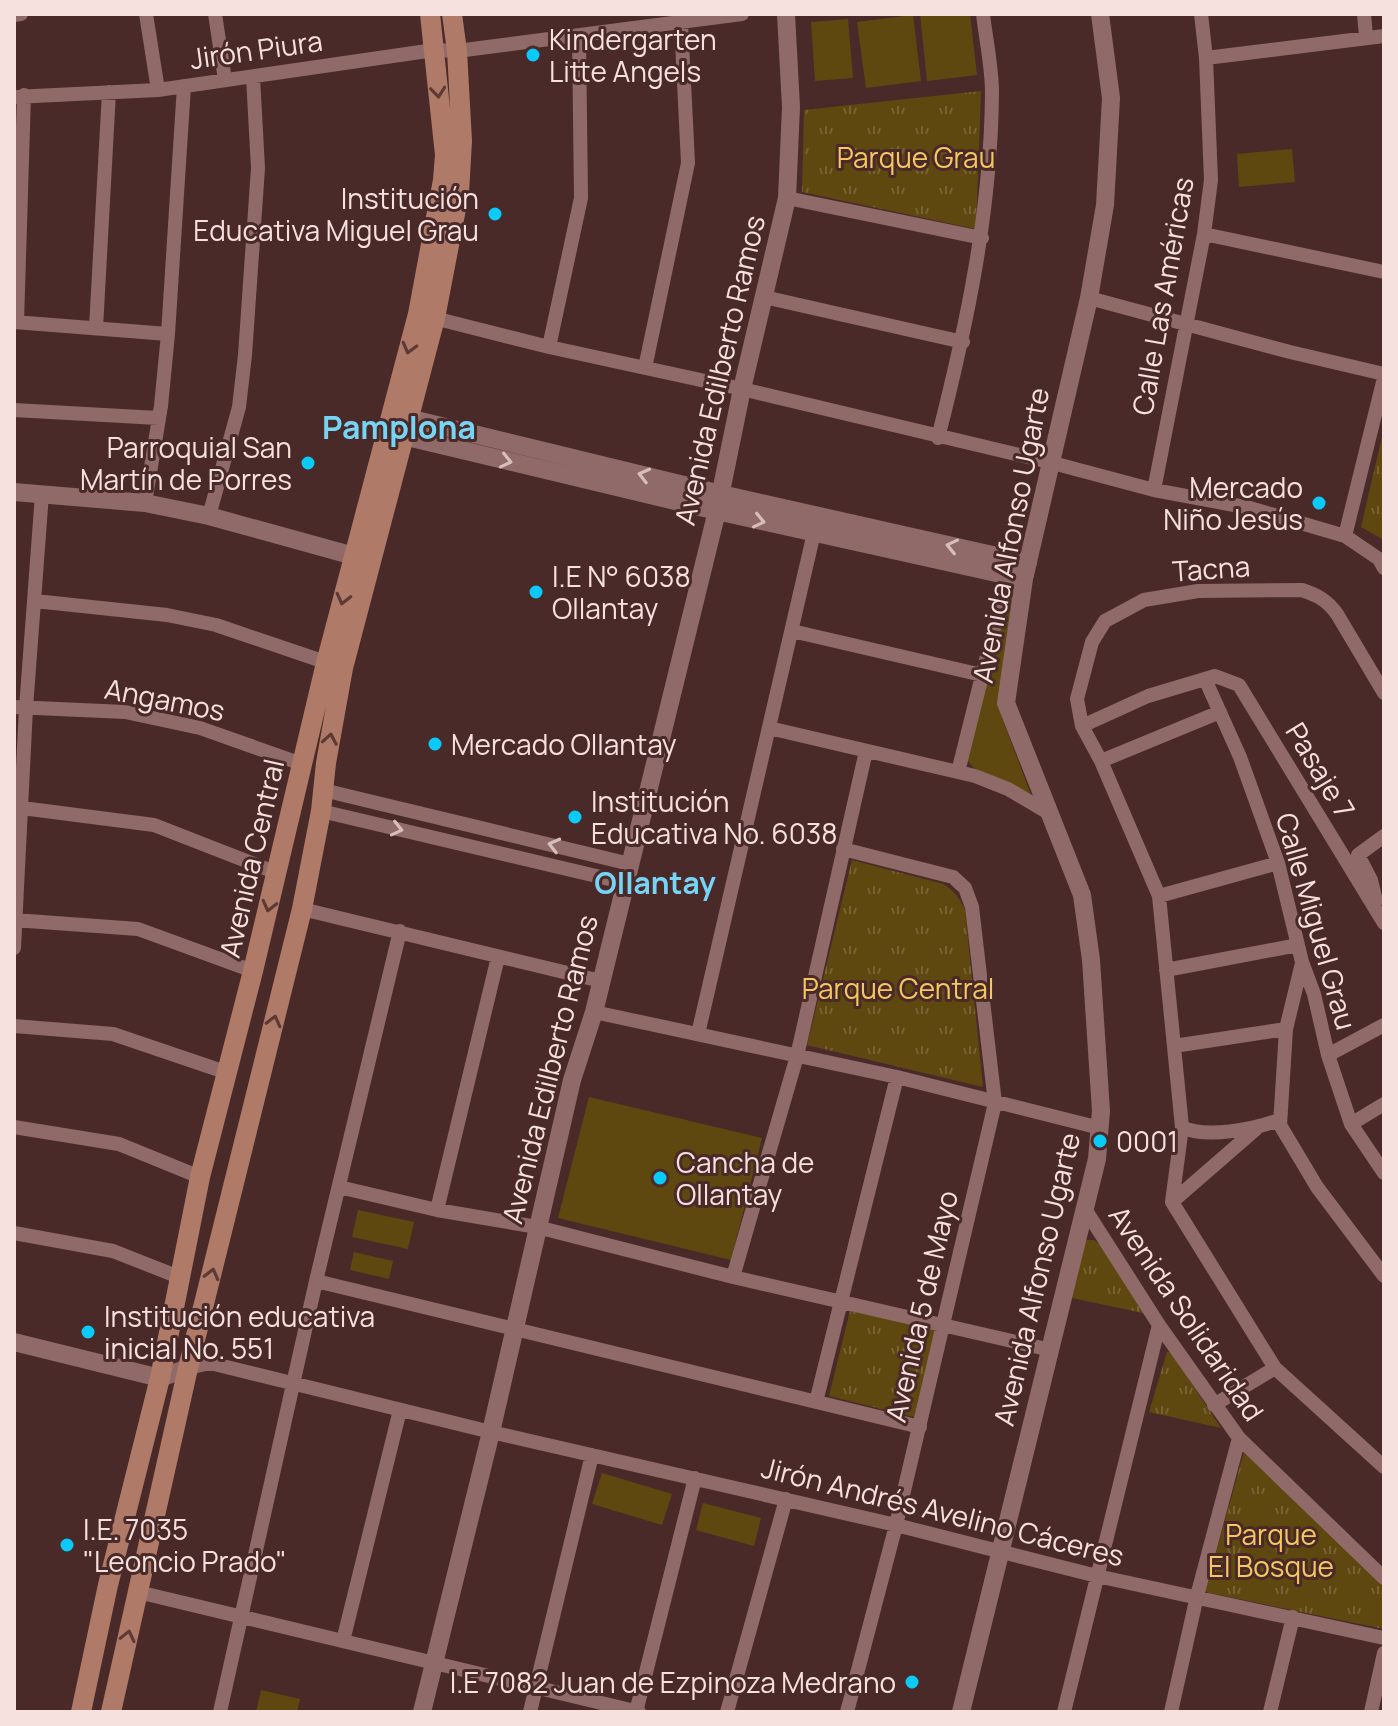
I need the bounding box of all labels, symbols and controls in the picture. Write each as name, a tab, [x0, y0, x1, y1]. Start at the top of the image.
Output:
place label: Kindergarten Litte Angels	[549, 20, 717, 90]
street label: Jirón Piura	[187, 21, 325, 77]
marker: Kindergarten Litte Angels	[524, 46, 542, 64]
one-way arrow	[430, 86, 447, 99]
park label: Parque Grau	[837, 138, 995, 176]
street label: Calle Las Américas	[1122, 174, 1202, 418]
place label: Institución Educativa Miguel Grau	[193, 179, 479, 249]
marker: Institución Educativa Miguel Grau	[486, 205, 504, 223]
street label: Avenida Edilberto Ramos	[665, 211, 773, 529]
one-way arrow	[402, 340, 419, 354]
street label: Avenida Alfonso Ugarte	[963, 384, 1057, 686]
district label: Pamplona	[322, 405, 476, 449]
place label: Parroquial San Martín de Porres	[80, 428, 292, 498]
one-way arrow	[499, 452, 512, 469]
marker: Parroquial San Martín de Porres	[299, 454, 317, 472]
one-way arrow	[637, 467, 651, 484]
place label: Mercado Niño Jesús	[1163, 468, 1303, 538]
marker: Mercado Niño Jesús	[1310, 494, 1328, 512]
one-way arrow	[752, 512, 765, 529]
one-way arrow	[945, 539, 959, 556]
street label: Tacna	[1171, 546, 1251, 590]
place label: I.E N° 6038 Ollantay	[552, 557, 691, 627]
marker: I.E N° 6038 Ollantay	[527, 583, 545, 601]
one-way arrow	[335, 592, 352, 606]
street label: Angamos	[102, 669, 228, 729]
street label: Pasaje 7	[1278, 715, 1364, 825]
place label: Mercado Ollantay	[451, 725, 677, 763]
one-way arrow	[320, 732, 337, 746]
marker: Mercado Ollantay	[426, 735, 444, 753]
street label: Avenida Central	[210, 755, 292, 961]
place label: Institución Educativa No. 6038	[591, 782, 838, 852]
marker: Institución Educativa No. 6038	[566, 808, 584, 826]
street label: Calle Miguel Grau	[1268, 808, 1366, 1034]
one-way arrow	[389, 819, 403, 836]
one-way arrow	[548, 838, 562, 855]
district label: Ollantay	[594, 862, 716, 903]
one-way arrow	[261, 899, 278, 913]
street label: Avenida Edilberto Ramos	[492, 911, 606, 1227]
park label: Parque Central	[802, 969, 994, 1007]
one-way arrow	[265, 1015, 282, 1028]
place label: 0001	[1116, 1122, 1178, 1160]
street label: Avenida Alfonso Ugarte	[984, 1129, 1088, 1429]
marker: 0001	[1091, 1132, 1109, 1150]
place label: Cancha de Ollantay	[676, 1143, 814, 1213]
marker: Cancha de Ollantay	[651, 1169, 669, 1187]
street label: Avenida 5 de Mayo	[876, 1187, 966, 1425]
street label: Avenida Solidaridad	[1101, 1198, 1273, 1428]
one-way arrow	[202, 1267, 219, 1281]
place label: Institución educativa inicial No. 551	[104, 1297, 375, 1367]
marker: Institución educativa inicial No. 551	[79, 1323, 97, 1341]
street label: Jirón Andrés Avelino Cáceres	[758, 1448, 1128, 1574]
place label: I.E. 7035 "Leoncio Prado"	[83, 1510, 287, 1580]
park label: Parque El Bosque	[1208, 1515, 1334, 1585]
marker: I.E. 7035 "Leoncio Prado"	[58, 1536, 76, 1554]
one-way arrow	[119, 1630, 136, 1643]
place label: I.E 7082 Juan de Ezpinoza Medrano	[450, 1663, 896, 1701]
marker: I.E 7082 Juan de Ezpinoza Medrano	[903, 1673, 921, 1691]

